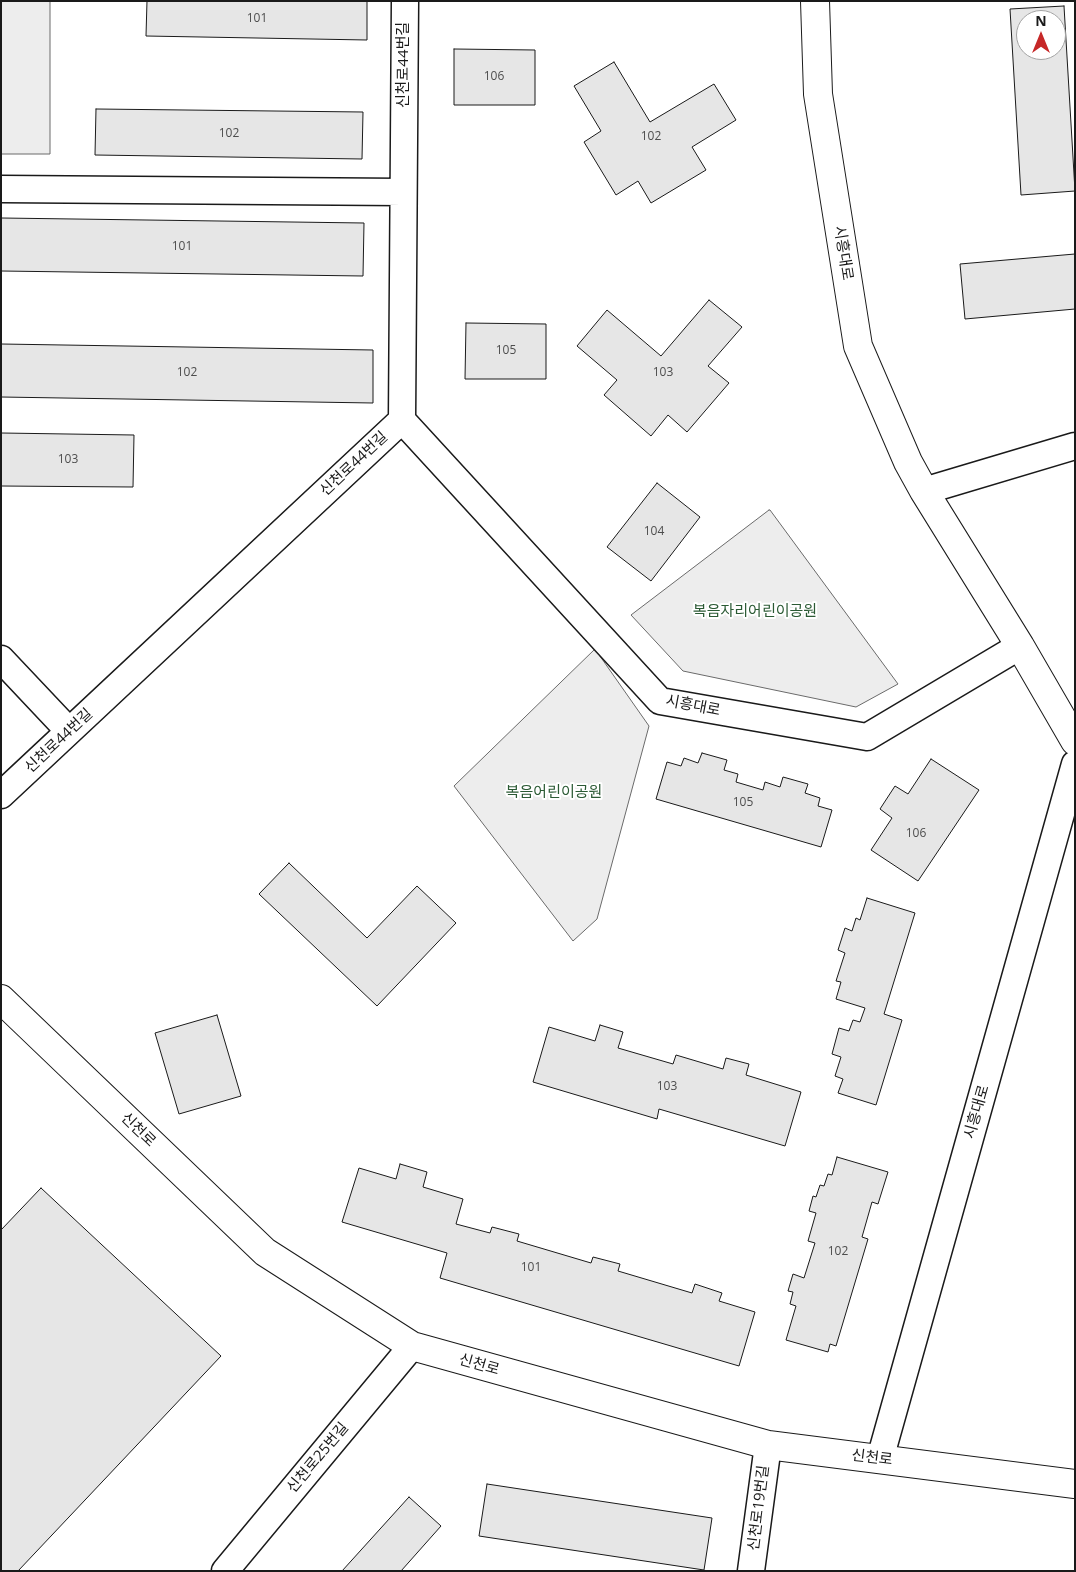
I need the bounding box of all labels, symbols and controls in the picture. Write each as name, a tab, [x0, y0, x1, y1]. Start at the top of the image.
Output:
north arrow	[1016, 10, 1066, 60]
text: N	[1035, 11, 1047, 30]
house number: 101	[247, 12, 267, 26]
street label: 신천로44번길	[395, 22, 413, 108]
house number: 106	[484, 70, 504, 84]
house number: 102	[219, 127, 239, 141]
house number: 102	[641, 130, 661, 144]
street label: 시흥대로	[830, 224, 856, 282]
house number: 101	[172, 240, 192, 254]
house number: 105	[496, 344, 516, 358]
house number: 102	[177, 366, 197, 380]
house number: 103	[653, 366, 673, 380]
street label: 신천로44번길	[316, 428, 392, 500]
house number: 103	[58, 453, 78, 467]
house number: 104	[644, 525, 664, 539]
park label: 복음자리어린이공원	[693, 603, 817, 621]
street label: 시흥대로	[664, 692, 722, 720]
street label: 신천로44번길	[21, 705, 97, 777]
park label: 복음어린이공원	[506, 784, 602, 802]
house number: 105	[733, 796, 753, 810]
house number: 106	[906, 827, 926, 841]
house number: 103	[657, 1080, 677, 1094]
street label: 시흥대로	[961, 1083, 993, 1141]
street label: 신천로	[117, 1109, 159, 1151]
house number: 102	[828, 1245, 848, 1259]
house number: 101	[521, 1261, 541, 1275]
street label: 신천로	[457, 1351, 501, 1379]
street label: 신천로25번길	[283, 1419, 353, 1497]
street label: 신천로	[850, 1447, 894, 1469]
street label: 신천로19번길	[745, 1464, 773, 1552]

